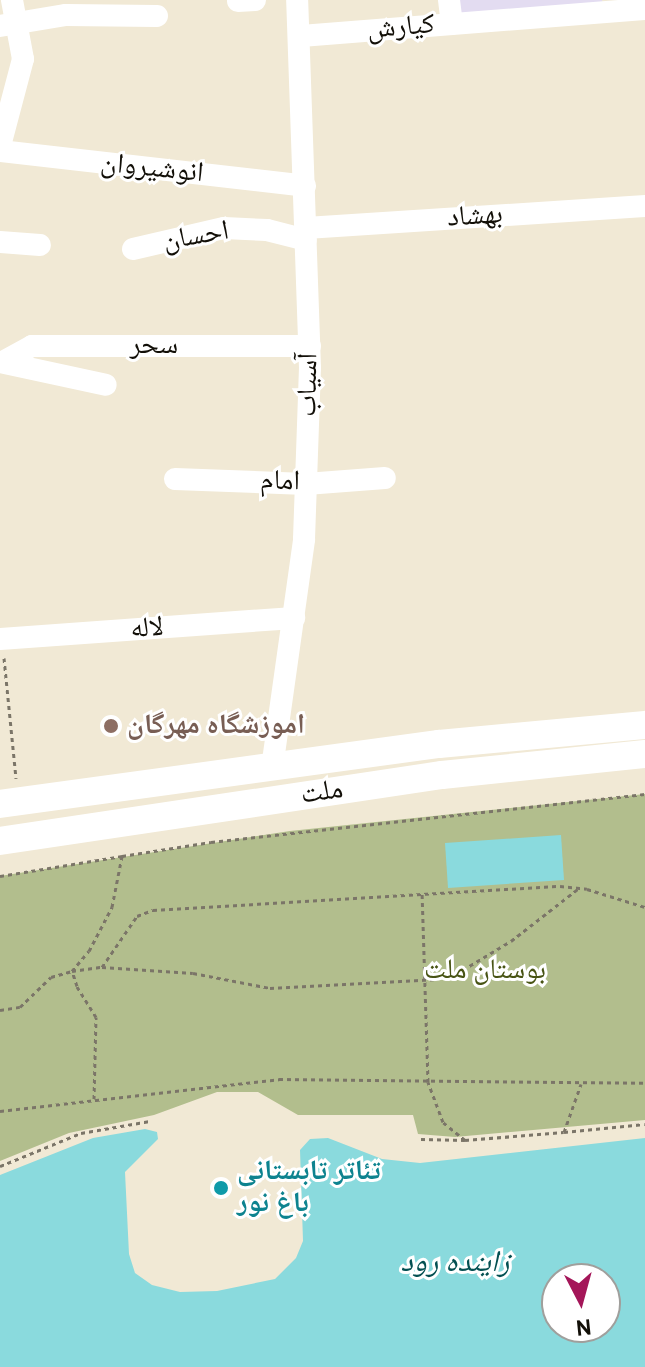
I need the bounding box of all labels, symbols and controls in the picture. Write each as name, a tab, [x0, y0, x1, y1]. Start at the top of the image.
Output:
street label: کیارش	[366, 8, 436, 48]
street label: انوشیروان	[99, 147, 205, 191]
street label: بهشاد	[446, 198, 504, 236]
street label: احسان	[160, 215, 232, 259]
street label: سحر	[130, 329, 178, 363]
street label: آسیاب	[292, 353, 326, 417]
street label: امام	[260, 465, 300, 499]
street label: لاله	[129, 611, 165, 647]
place label: اموزشگاه مهرگان	[127, 709, 305, 743]
marker: اموزشگاه مهرگان	[102, 717, 120, 735]
street label: ملت	[299, 773, 345, 813]
park label: بوستان ملت	[424, 954, 546, 988]
place label: تئاتر تابستانی باغ نور	[237, 1155, 381, 1221]
marker: تئاتر تابستانی باغ نور	[212, 1179, 230, 1197]
water label: زاینده رود	[400, 1246, 510, 1282]
north arrow	[541, 1263, 621, 1343]
text: N	[574, 1311, 593, 1340]

